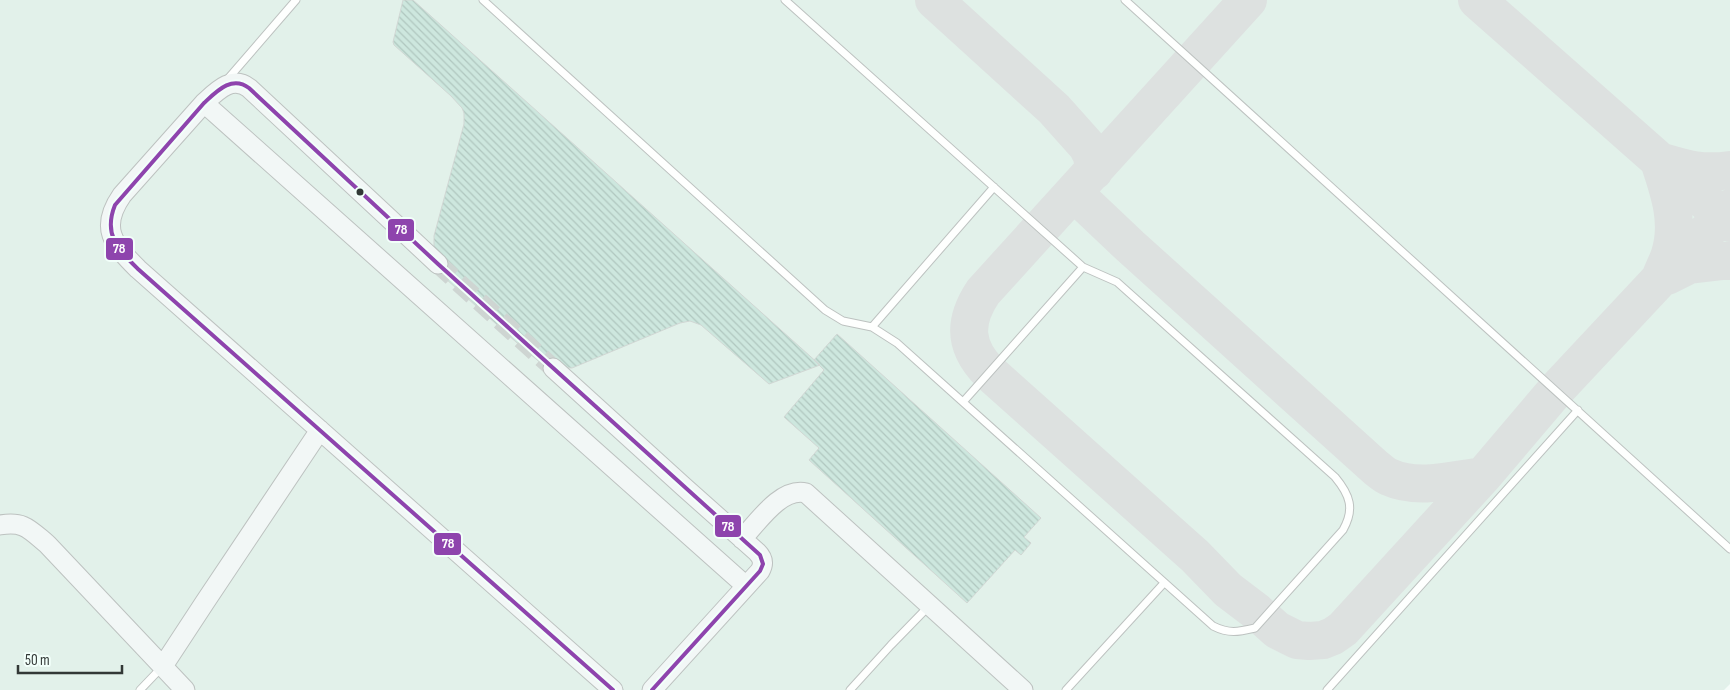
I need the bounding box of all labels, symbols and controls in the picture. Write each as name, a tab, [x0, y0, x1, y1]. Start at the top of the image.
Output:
unlabelled marker	[355, 187, 365, 197]
line badge: 78	[387, 218, 415, 242]
text: 78	[395, 221, 408, 238]
line badge: 78	[105, 237, 134, 261]
text: 78	[113, 240, 126, 257]
line badge: 78	[714, 514, 742, 538]
text: 78	[722, 518, 735, 535]
line badge: 78	[433, 532, 462, 556]
text: 78	[442, 535, 455, 552]
scale bar	[18, 642, 121, 674]
text: 50 m	[25, 651, 50, 670]

